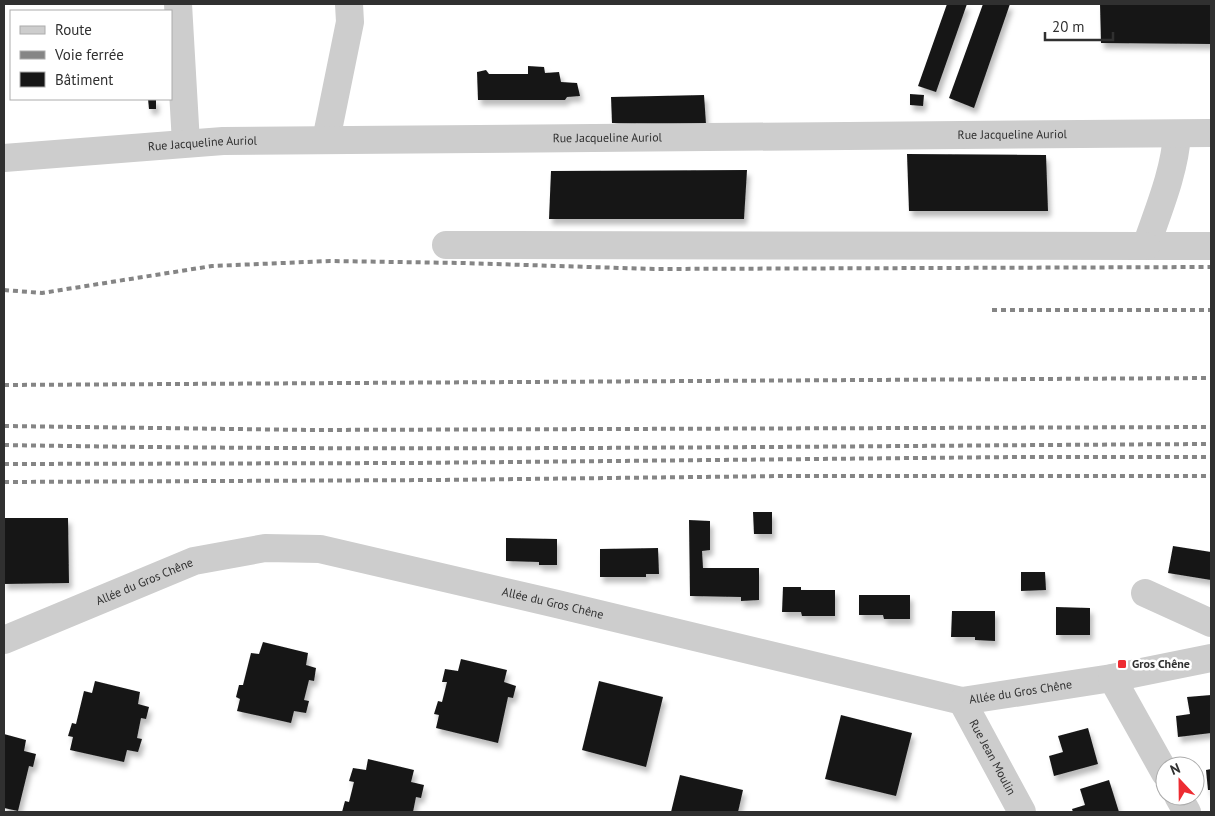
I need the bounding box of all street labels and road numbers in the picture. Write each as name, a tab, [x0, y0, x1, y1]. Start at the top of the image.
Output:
street label: Rue Jacqueline Auriol	[958, 126, 1068, 142]
street label: Rue Jacqueline Auriol	[553, 129, 663, 145]
street label: Rue Jacqueline Auriol	[147, 133, 258, 154]
street label: Allée du Gros Chêne	[93, 554, 195, 608]
street label: Allée du Gros Chêne	[501, 583, 605, 622]
street label: Allée du Gros Chêne	[968, 676, 1073, 707]
street label: Rue Jean Moulin	[966, 717, 1019, 798]

